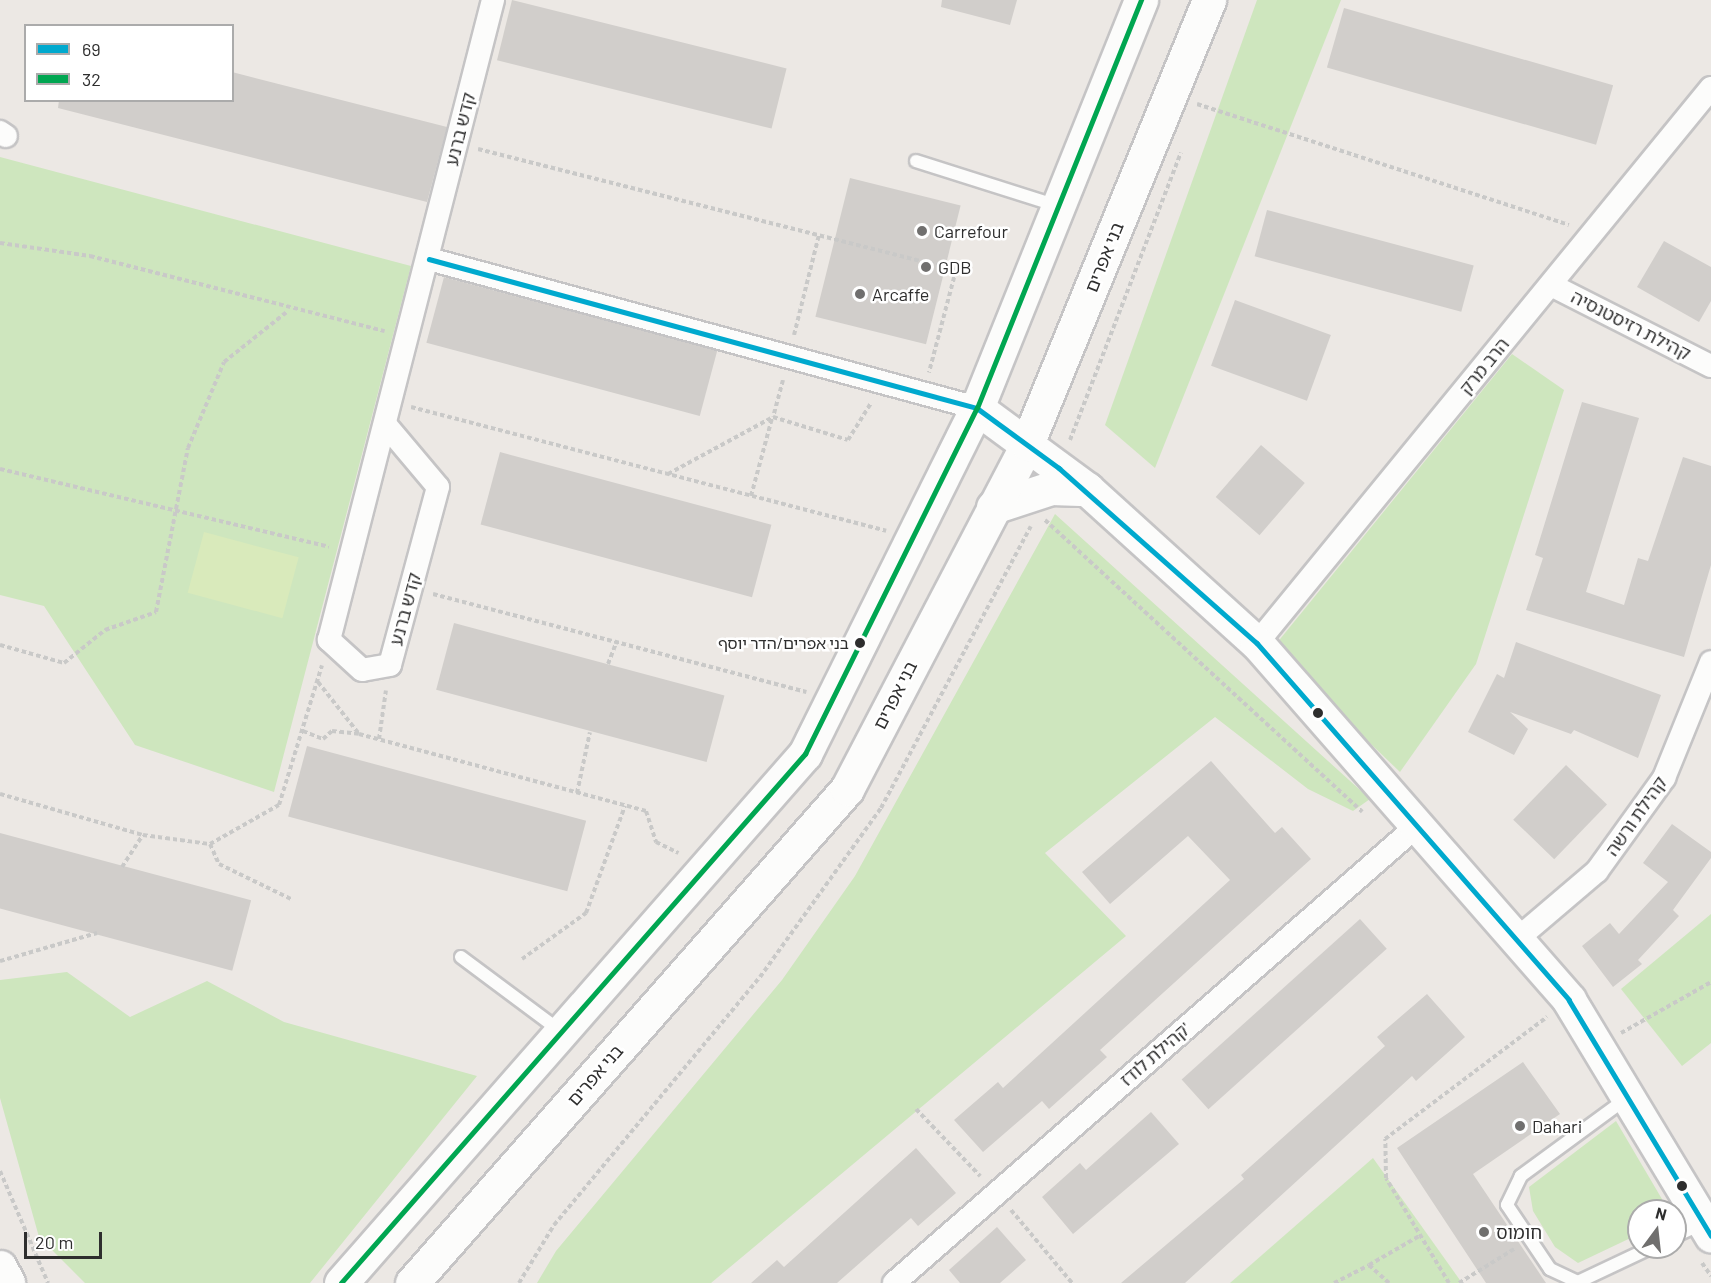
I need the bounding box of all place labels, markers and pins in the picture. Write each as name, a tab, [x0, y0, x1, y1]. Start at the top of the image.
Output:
place label: Carrefour	[934, 220, 1008, 242]
marker: Carrefour	[915, 224, 929, 238]
place label: GDB	[938, 256, 971, 278]
marker: GDB	[919, 260, 933, 274]
place label: Arcaffe	[872, 283, 929, 305]
marker: Arcaffe	[853, 287, 867, 301]
place label: בני אפרים/הדר יוסף	[718, 633, 849, 653]
marker: בני אפרים/הדר יוסף	[854, 637, 866, 649]
unlabelled marker	[1312, 707, 1324, 719]
place label: Dahari	[1532, 1115, 1582, 1137]
marker: Dahari	[1513, 1119, 1527, 1133]
unlabelled marker	[1676, 1180, 1688, 1192]
place label: חומוס	[1496, 1221, 1542, 1243]
marker: חומוס	[1477, 1225, 1491, 1239]

